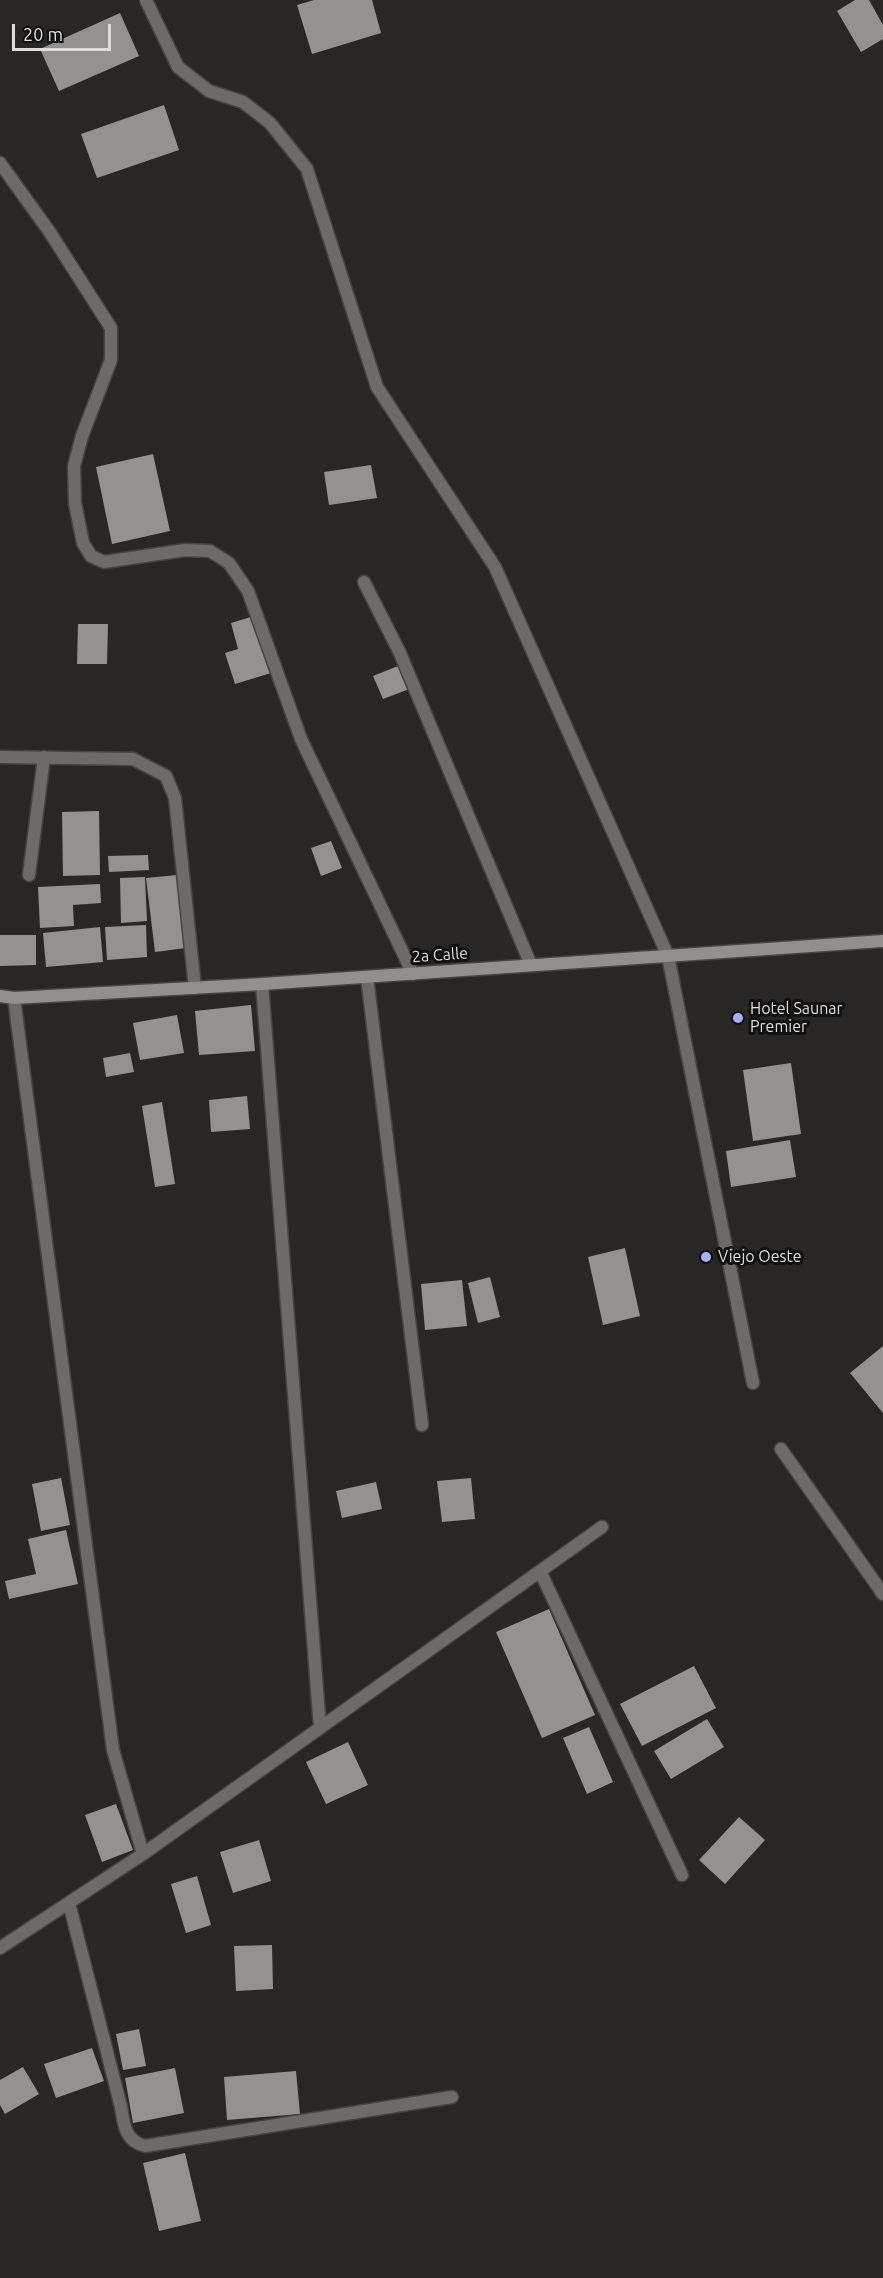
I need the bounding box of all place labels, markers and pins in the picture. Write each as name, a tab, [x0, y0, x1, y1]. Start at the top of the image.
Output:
place label: Hotel Saunar Premier	[750, 999, 843, 1037]
marker: Hotel Saunar Premier	[731, 1011, 745, 1025]
place label: Viejo Oeste	[718, 1247, 802, 1267]
marker: Viejo Oeste	[699, 1250, 713, 1264]

